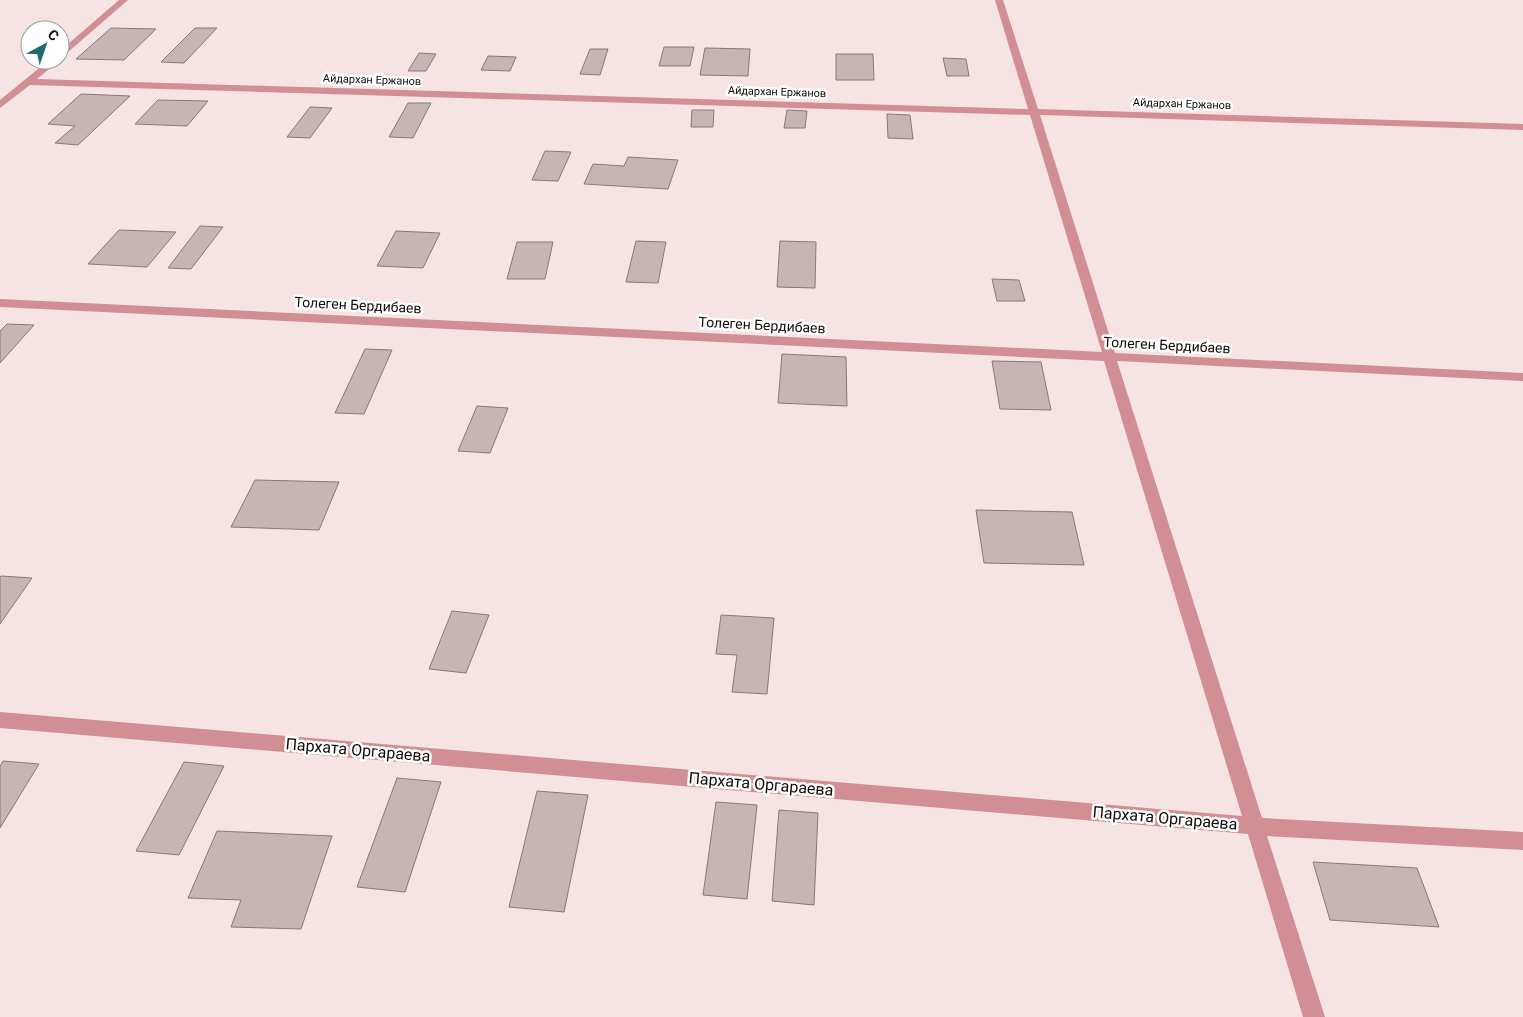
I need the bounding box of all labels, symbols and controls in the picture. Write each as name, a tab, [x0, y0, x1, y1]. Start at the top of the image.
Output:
north arrow	[20, 20, 70, 70]
text: С	[45, 26, 62, 44]
street label: Айдархан Ержанов	[323, 72, 421, 88]
street label: Айдархан Ержанов	[728, 84, 826, 100]
street label: Айдархан Ержанов	[1133, 96, 1231, 112]
street label: Толеген Бердибаев	[294, 294, 422, 316]
street label: Толеген Бердибаев	[698, 314, 826, 336]
street label: Толеген Бердибаев	[1103, 334, 1231, 356]
street label: Пархата Оргараева	[285, 734, 431, 766]
street label: Пархата Оргараева	[688, 768, 834, 800]
street label: Пархата Оргараева	[1092, 802, 1238, 834]

